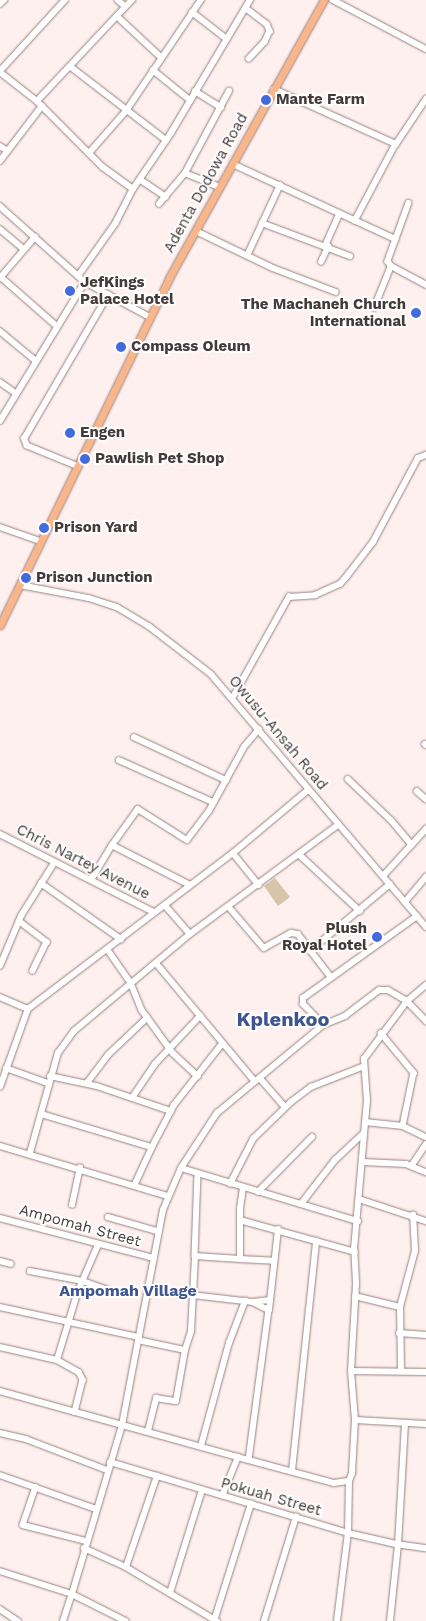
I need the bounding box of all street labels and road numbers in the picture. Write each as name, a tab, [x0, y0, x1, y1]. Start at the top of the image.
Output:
street label: Adenta Dodowa Road	[160, 110, 252, 256]
street label: Owusu-Ansah Road	[225, 672, 331, 794]
street label: Chris Nartey Avenue	[13, 820, 153, 904]
street label: Ampomah Street	[17, 1201, 143, 1251]
street label: Pokuah Street	[219, 1474, 323, 1520]

